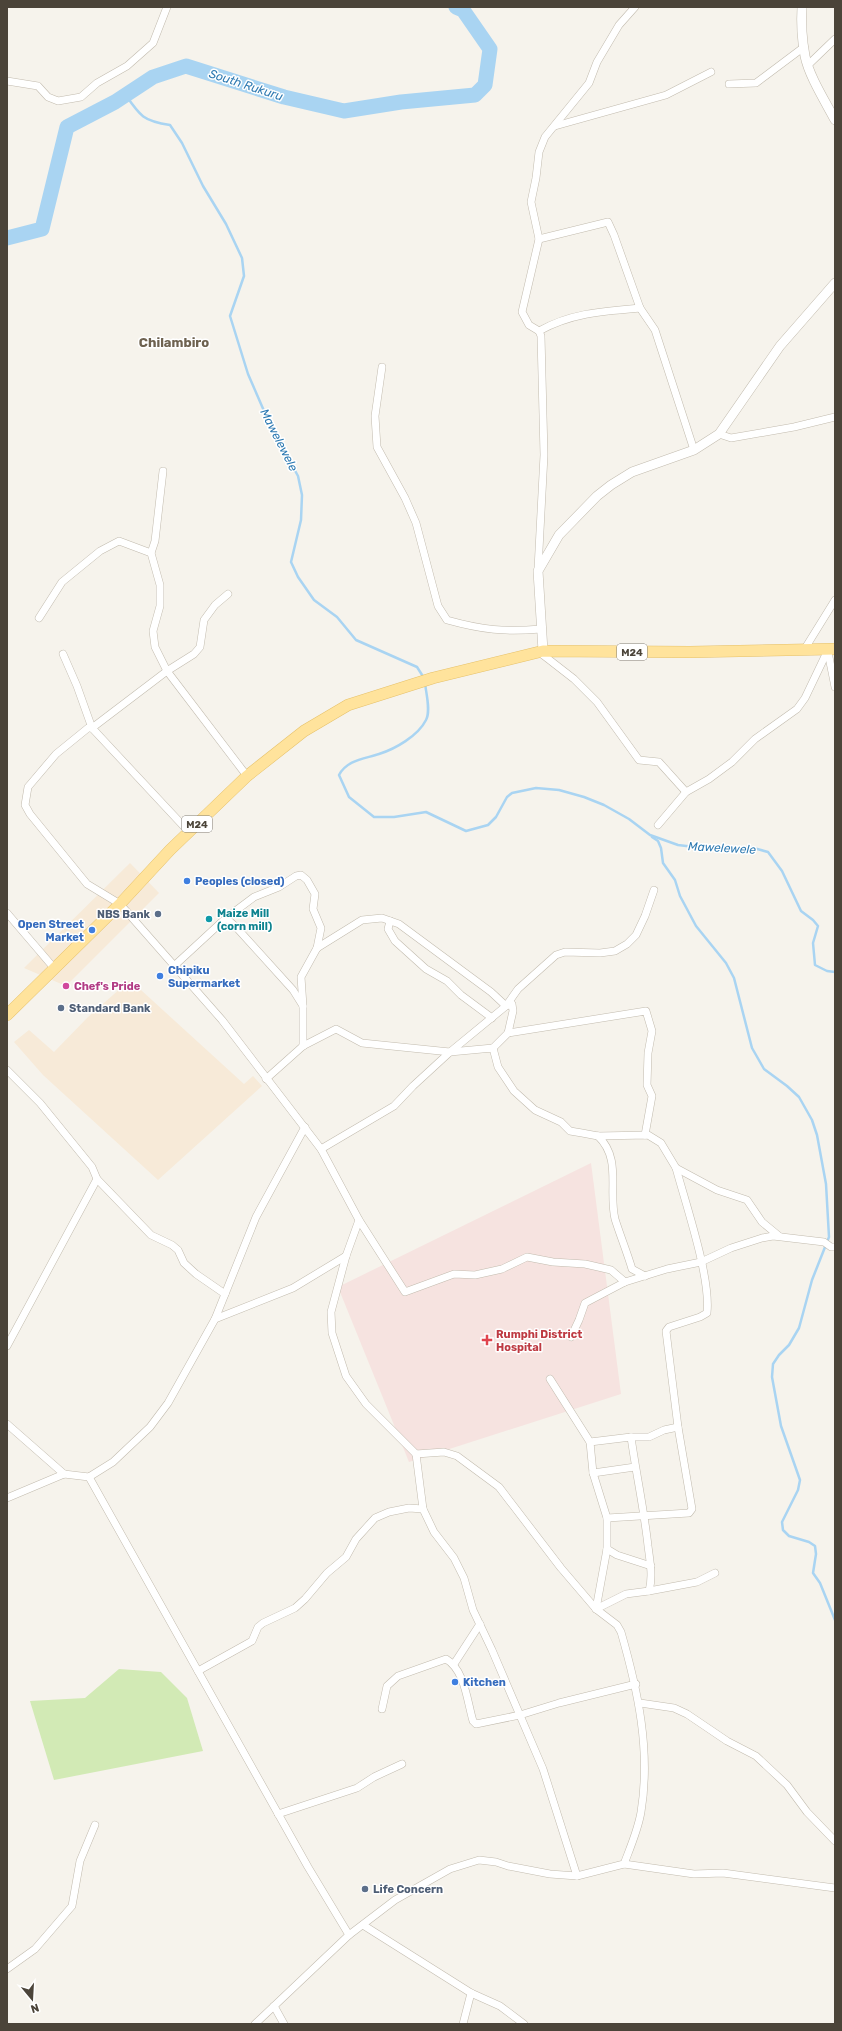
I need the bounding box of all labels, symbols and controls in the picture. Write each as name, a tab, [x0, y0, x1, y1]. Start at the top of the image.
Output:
water label: South Rukuru	[207, 66, 285, 104]
district label: Chilambiro	[139, 335, 209, 350]
water label: Mawelewele	[257, 407, 301, 474]
road number: M24	[617, 644, 647, 660]
road number: M24	[182, 816, 212, 832]
water label: Mawelewele	[688, 839, 757, 857]
place label: Peoples (closed)	[195, 875, 285, 888]
marker: Peoples (closed)	[182, 876, 192, 886]
place label: Maize Mill (corn mill)	[217, 907, 272, 933]
place label: NBS Bank	[97, 908, 151, 921]
marker: NBS Bank	[153, 909, 163, 919]
marker: Maize Mill (corn mill)	[204, 914, 214, 924]
place label: Open Street Market	[18, 918, 84, 944]
marker: Open Street Market	[87, 925, 97, 935]
place label: Chipiku Supermarket	[168, 964, 240, 990]
marker: Chipiku Supermarket	[155, 971, 165, 981]
place label: Chef's Pride	[74, 980, 141, 993]
marker: Chef's Pride	[61, 981, 71, 991]
place label: Standard Bank	[69, 1002, 151, 1015]
marker: Standard Bank	[56, 1003, 66, 1013]
place label: Rumphi District Hospital	[496, 1328, 582, 1354]
marker: Rumphi District Hospital	[481, 1334, 493, 1346]
place label: Kitchen	[463, 1676, 506, 1689]
marker: Kitchen	[450, 1677, 460, 1687]
place label: Life Concern	[373, 1883, 443, 1896]
marker: Life Concern	[360, 1884, 370, 1894]
north arrow	[12, 1979, 52, 2019]
text: N	[29, 2001, 41, 2015]

